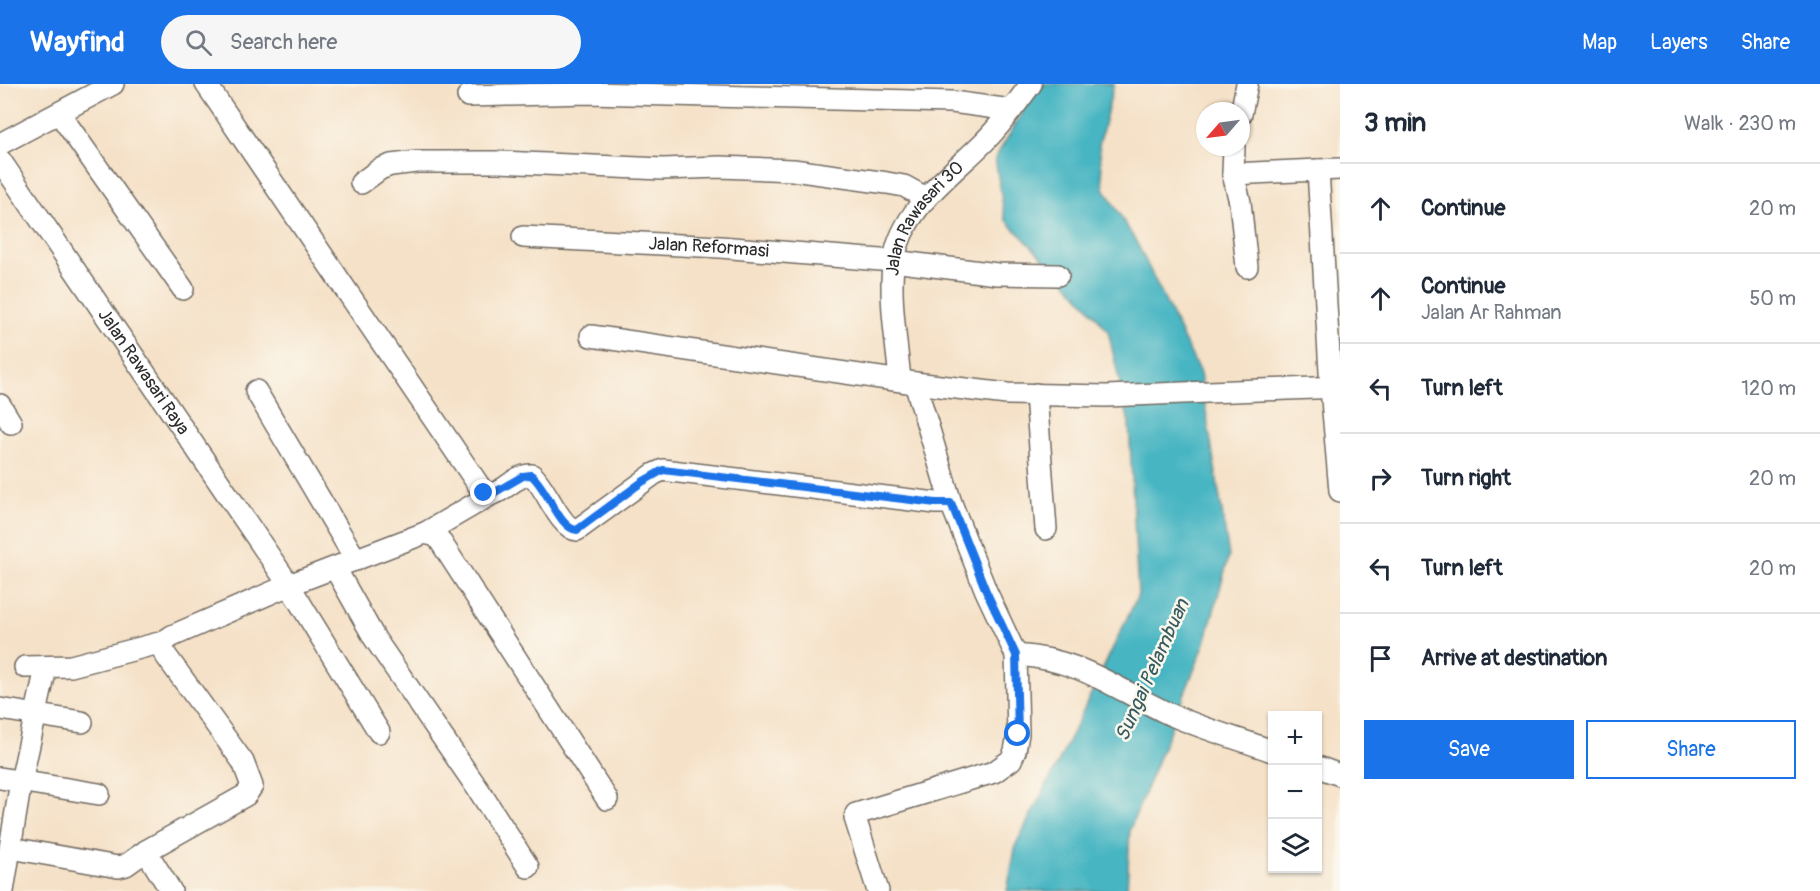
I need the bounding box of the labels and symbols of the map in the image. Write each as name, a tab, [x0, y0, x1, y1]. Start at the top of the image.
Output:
north arrow	[1196, 102, 1250, 156]
street label: Jalan Rawasari 30	[881, 156, 968, 277]
street label: Jalan Reformasi	[648, 232, 770, 262]
street label: Jalan Rawasari Raya	[93, 304, 195, 439]
route end	[470, 479, 496, 505]
water label: Sungai Pelambuan	[1109, 594, 1195, 745]
route start	[1004, 720, 1030, 746]

